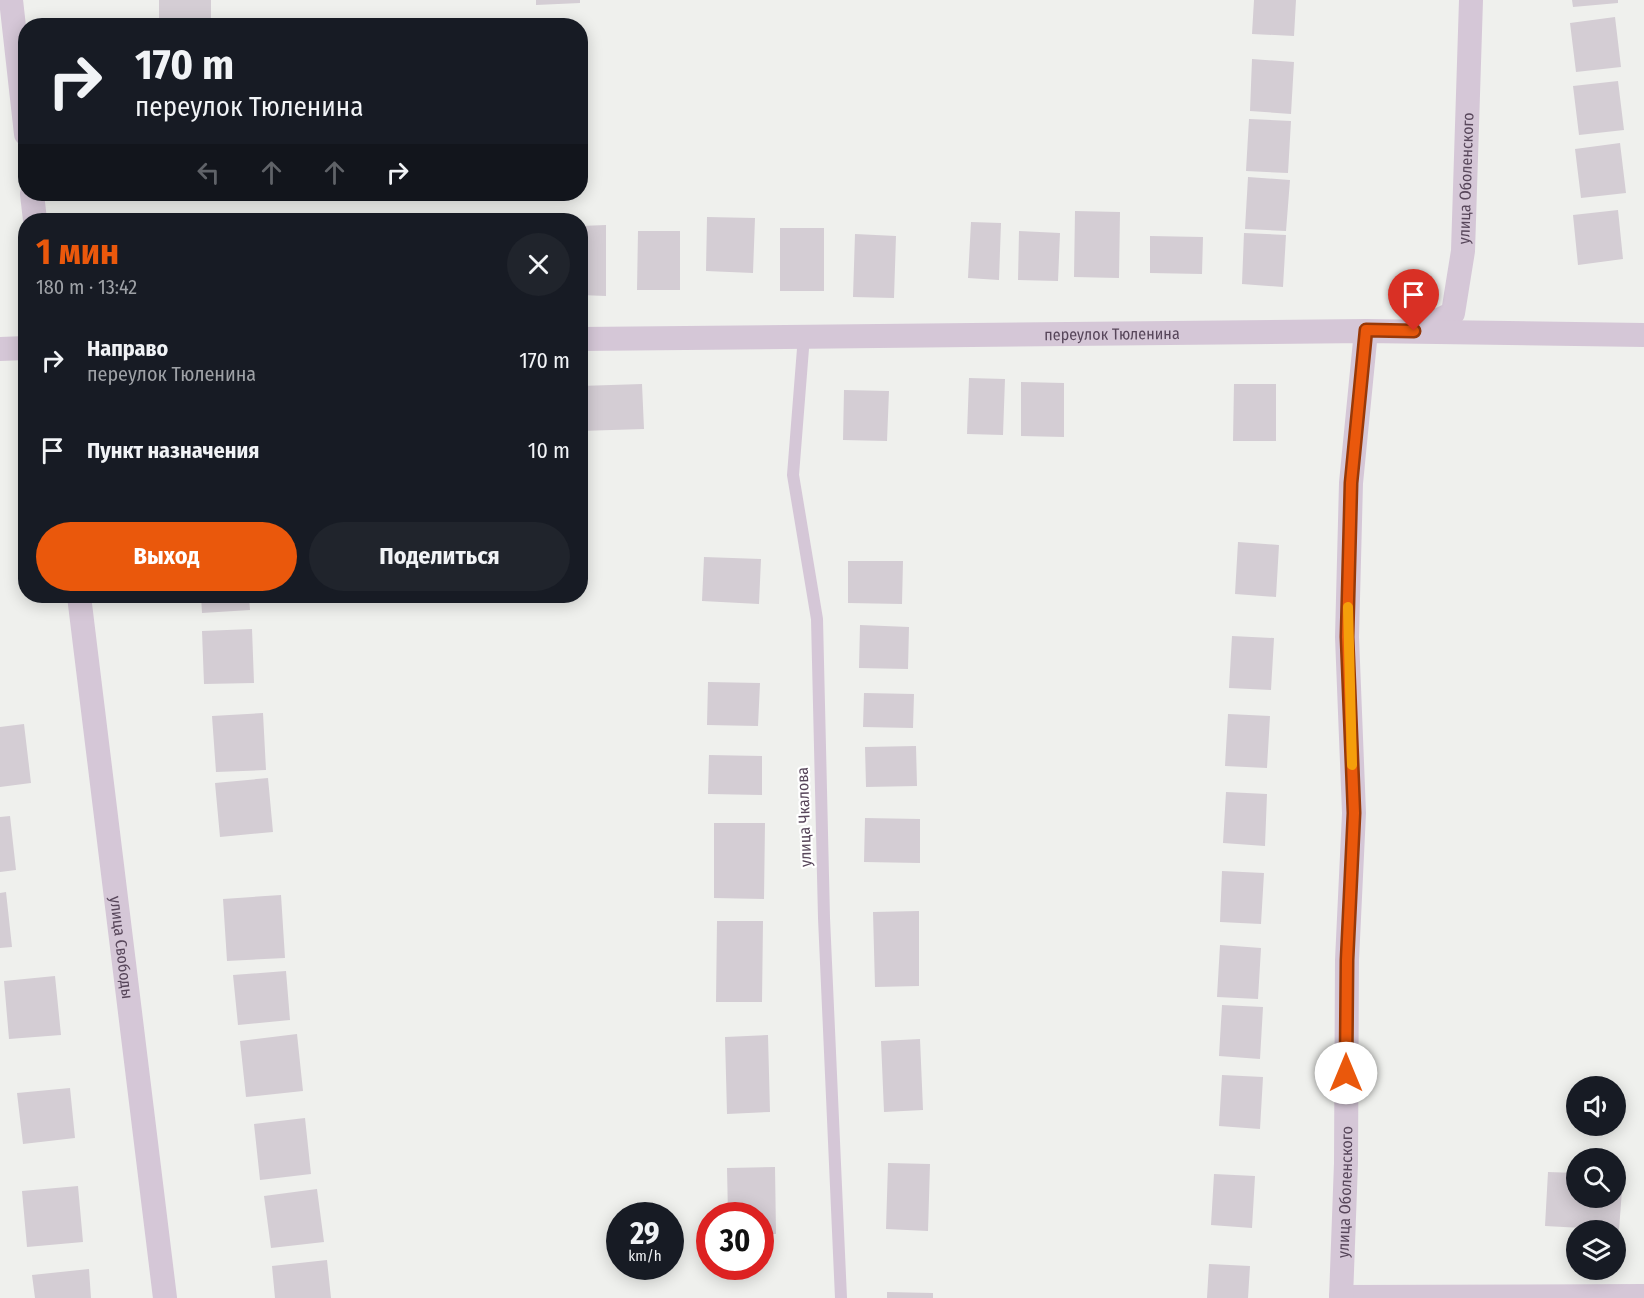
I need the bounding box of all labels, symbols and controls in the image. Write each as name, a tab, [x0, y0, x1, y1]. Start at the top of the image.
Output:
text: 170 m	[135, 40, 234, 90]
icon: right	[36, 42, 114, 120]
text: переулок Тюленина	[135, 91, 363, 123]
street label: улица Оболенского	[1454, 112, 1477, 245]
icon: left	[192, 156, 225, 189]
icon: ahead	[255, 156, 288, 189]
icon: ahead	[318, 156, 351, 189]
icon: right	[381, 156, 414, 189]
text: 1 мин	[36, 230, 119, 274]
button: close	[507, 233, 570, 296]
pin	[1388, 269, 1439, 331]
text: 180 m · 13:42	[36, 275, 137, 299]
icon: arrive	[1397, 278, 1430, 311]
street label: переулок Тюленина	[1044, 323, 1180, 344]
text: Направо	[87, 335, 168, 362]
icon: right	[36, 344, 69, 377]
text: 170 m	[519, 347, 570, 374]
text: переулок Тюленина	[87, 362, 256, 386]
icon: arrive	[36, 434, 69, 467]
text: Пункт назначения	[87, 437, 259, 464]
text: 10 m	[528, 437, 570, 464]
button: Выход	[36, 522, 297, 591]
button: Поделиться	[309, 522, 570, 591]
street label: улица Чкалова	[793, 767, 815, 867]
street label: улица Свободы	[106, 895, 138, 1000]
position arrow	[1314, 1041, 1378, 1105]
map controls	[1566, 1076, 1626, 1280]
button: sound	[1566, 1076, 1626, 1136]
street label: улица Оболенского	[1333, 1126, 1356, 1258]
button: search	[1566, 1148, 1626, 1208]
speed limit sign: 30	[696, 1202, 774, 1280]
text: 29	[630, 1216, 660, 1252]
button: layers	[1566, 1220, 1626, 1280]
text: km/h	[628, 1247, 662, 1265]

